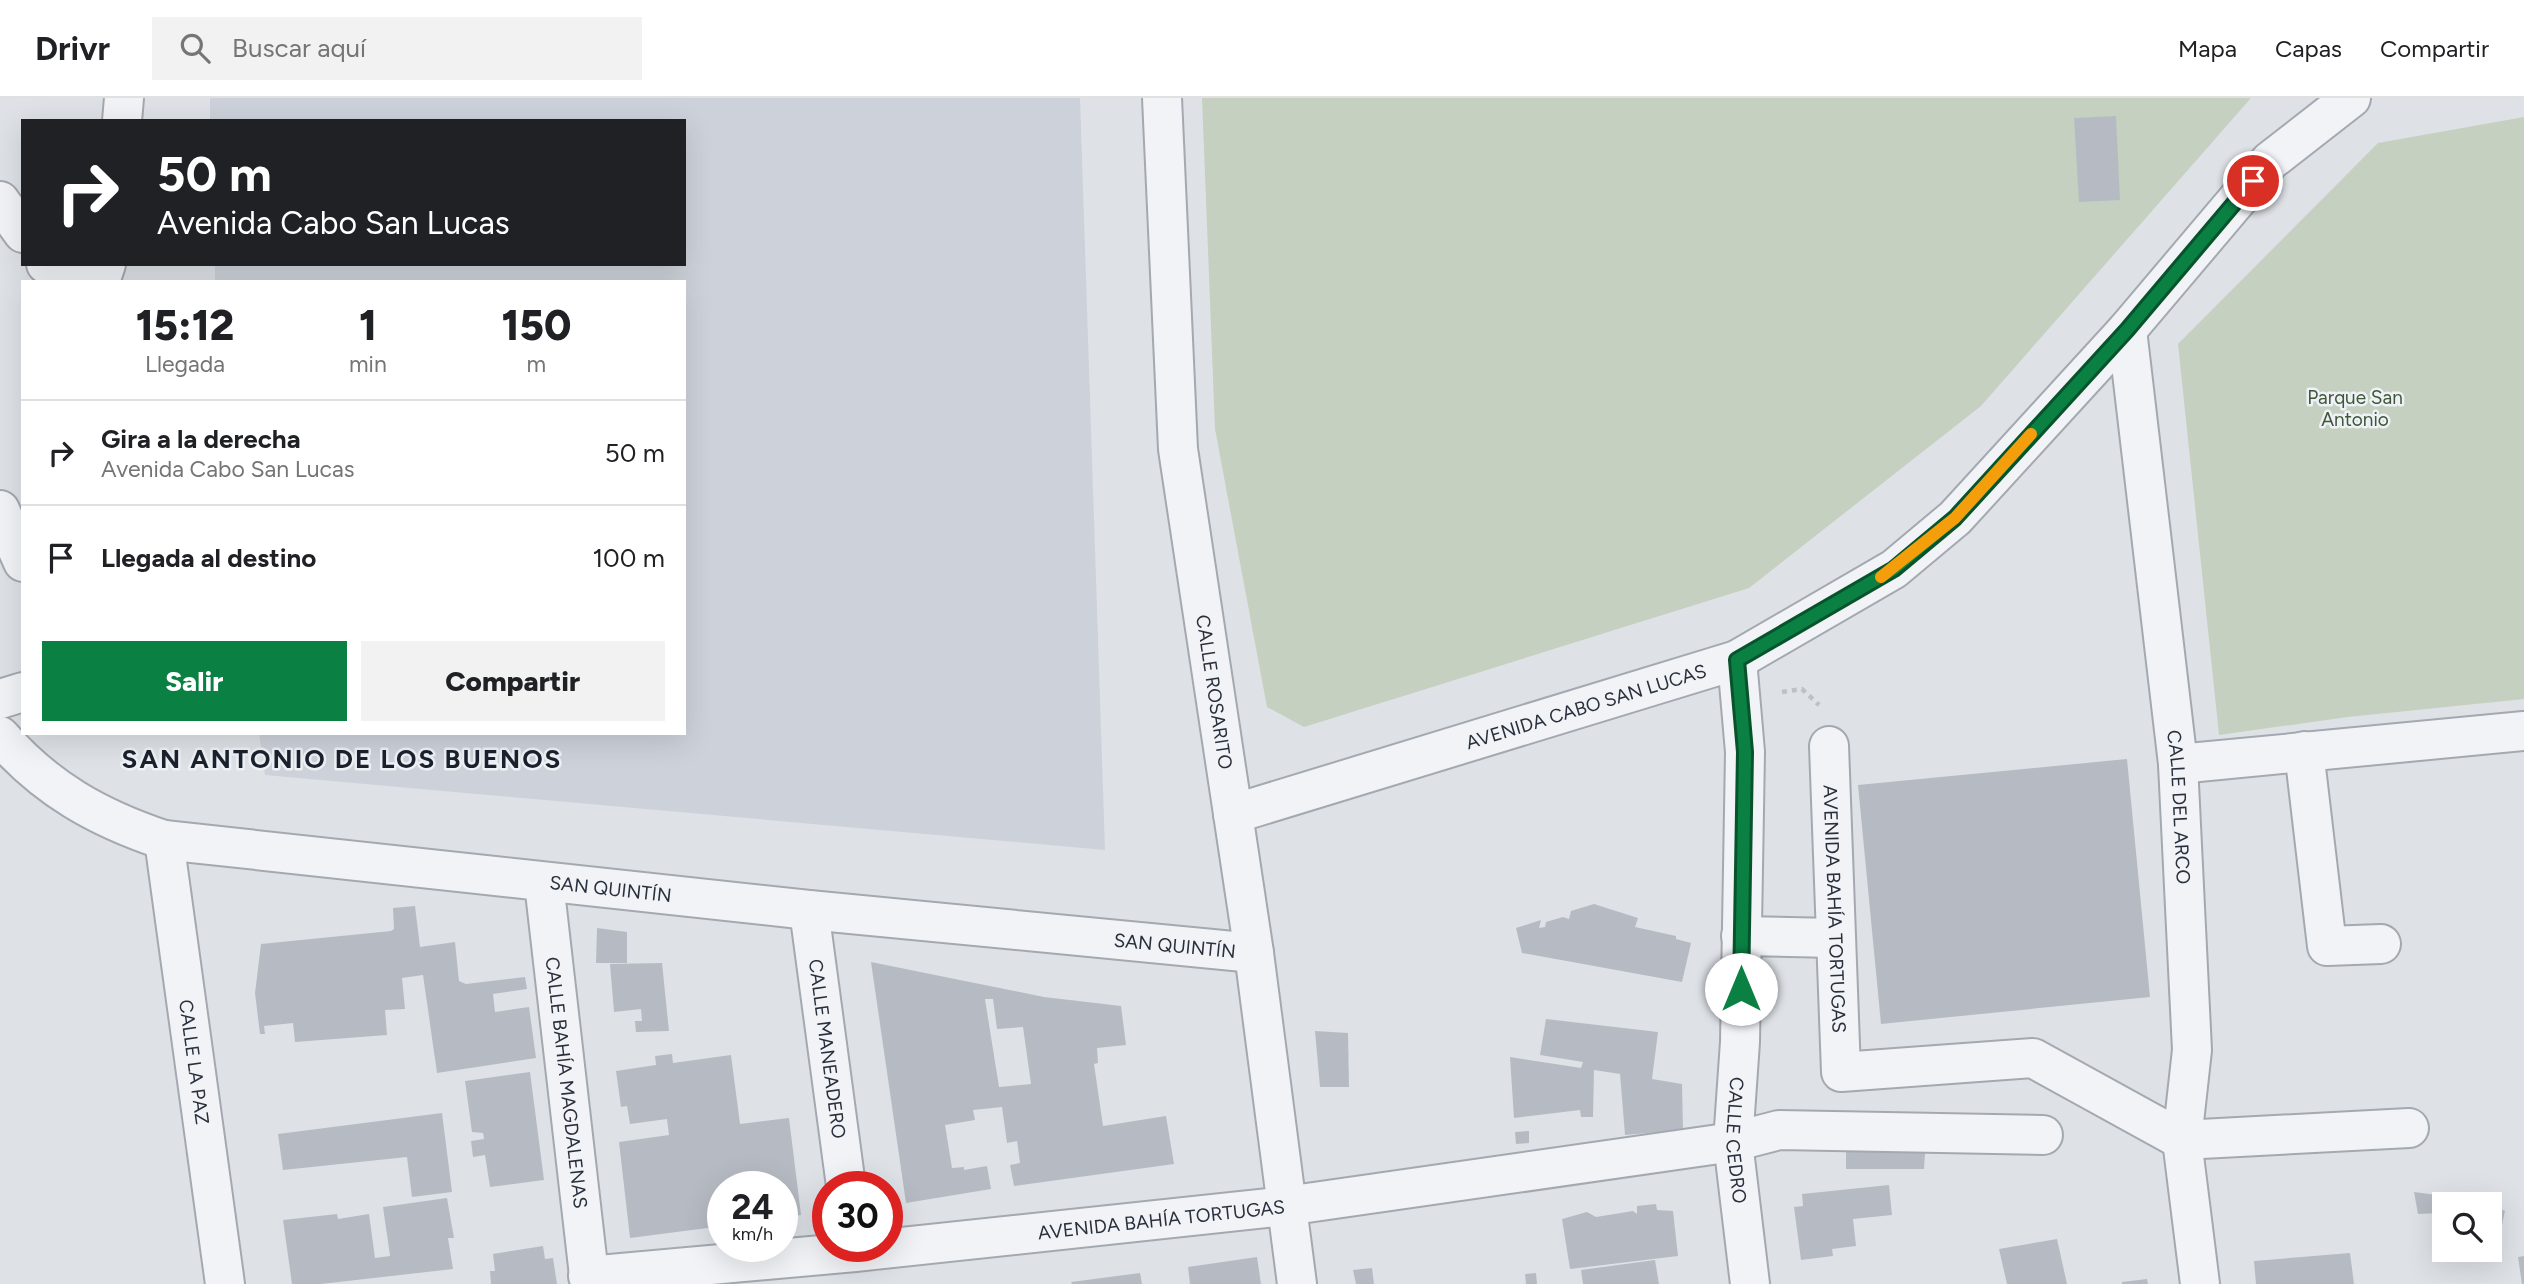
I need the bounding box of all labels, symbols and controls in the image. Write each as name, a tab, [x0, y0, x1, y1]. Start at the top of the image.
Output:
search box	[152, 17, 642, 80]
text: Drivr	[35, 29, 110, 68]
icon: search	[176, 29, 214, 67]
text: Buscar aquí	[232, 32, 366, 64]
text: Mapa	[2178, 34, 2237, 63]
text: Capas	[2275, 34, 2342, 63]
text: Compartir	[2380, 34, 2489, 63]
text: 50 m	[157, 144, 272, 203]
icon: right	[42, 147, 133, 238]
pin	[2223, 151, 2283, 211]
icon: arrive	[2234, 162, 2272, 200]
text: Avenida Cabo San Lucas	[157, 204, 510, 242]
text: 15:12	[136, 300, 234, 351]
text: 1	[359, 300, 377, 351]
text: 150	[501, 300, 571, 351]
text: Llegada	[145, 350, 225, 378]
text: min	[349, 350, 387, 378]
text: m	[527, 350, 546, 378]
park label: Parque San Antonio	[2307, 386, 2403, 431]
text: Gira a la derecha	[101, 423, 301, 455]
icon: right	[42, 434, 80, 472]
text: 50 m	[605, 437, 665, 469]
text: Avenida Cabo San Lucas	[101, 455, 354, 483]
icon: arrive	[42, 539, 80, 577]
text: Llegada al destino	[101, 542, 316, 574]
text: 100 m	[592, 542, 665, 574]
street label: CALLE ROSARITO	[1192, 613, 1238, 771]
button: Salir	[42, 641, 347, 721]
button: Compartir	[361, 641, 665, 721]
street label: AVENIDA CABO SAN LUCAS	[1463, 659, 1709, 754]
street label: CALLE DEL ARCO	[2163, 729, 2195, 885]
district label: SAN ANTONIO DE LOS BUENOS	[122, 743, 562, 775]
street label: AVENIDA BAHÍA TORTUGAS	[1819, 784, 1851, 1033]
street label: SAN QUINTÍN	[549, 870, 673, 907]
street label: SAN QUINTÍN	[1113, 928, 1237, 963]
position arrow	[1704, 952, 1778, 1026]
street label: CALLE BAHÍA MAGDALENAS	[541, 956, 593, 1210]
street label: CALLE MANEADERO	[804, 957, 851, 1140]
street label: CALLE LA PAZ	[175, 998, 214, 1126]
street label: CALLE CEDRO	[1721, 1076, 1752, 1205]
speed limit sign: 30	[812, 1171, 903, 1262]
text: 24	[731, 1186, 774, 1228]
map controls	[2432, 1192, 2502, 1262]
button: search	[2432, 1192, 2502, 1262]
street label: AVENIDA BAHÍA TORTUGAS	[1036, 1195, 1286, 1244]
text: km/h	[732, 1223, 773, 1245]

